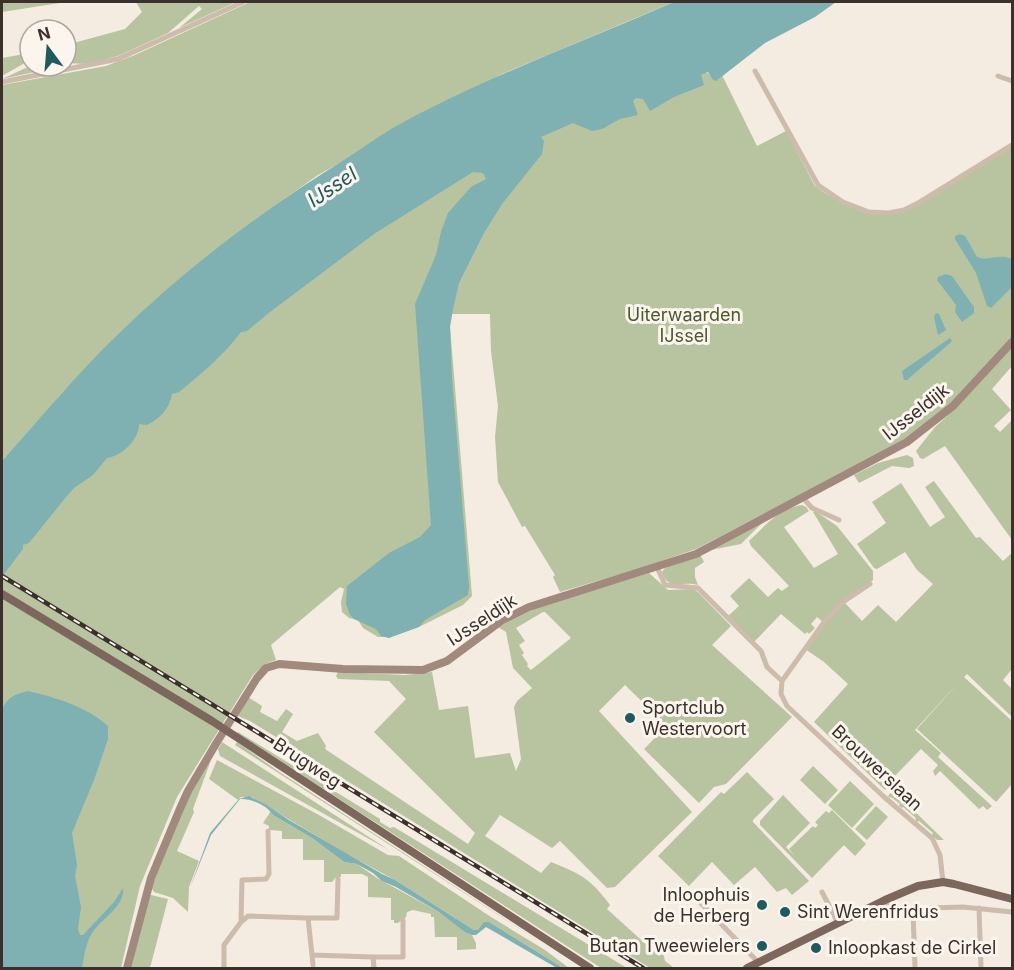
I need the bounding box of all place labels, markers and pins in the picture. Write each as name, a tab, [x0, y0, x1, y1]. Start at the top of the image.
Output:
place label: Sportclub Westervoort	[642, 697, 746, 739]
marker: Sportclub Westervoort	[623, 711, 637, 725]
place label: Inloophuis de Herberg	[653, 884, 750, 926]
marker: Inloophuis de Herberg	[755, 898, 769, 912]
place label: Sint Werenfridus	[797, 901, 939, 922]
marker: Sint Werenfridus	[778, 905, 792, 919]
place label: Butan Tweewielers	[590, 935, 750, 956]
place label: Inloopkast de Cirkel	[828, 937, 996, 958]
marker: Butan Tweewielers	[755, 939, 769, 953]
marker: Inloopkast de Cirkel	[809, 941, 823, 955]

